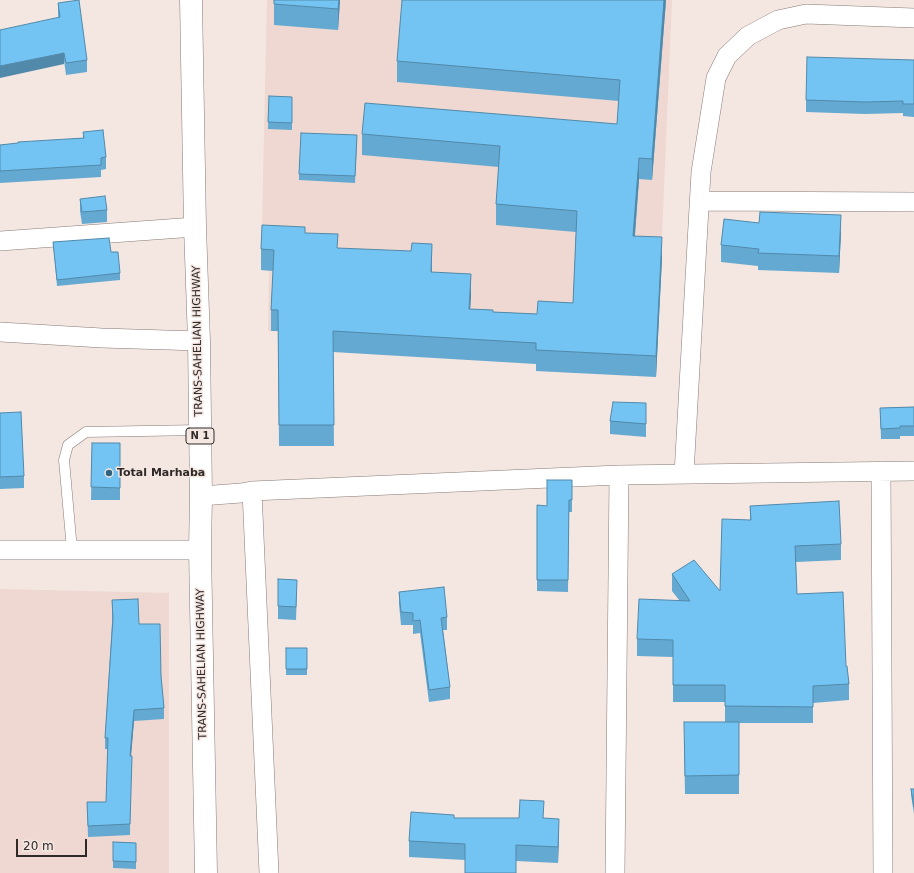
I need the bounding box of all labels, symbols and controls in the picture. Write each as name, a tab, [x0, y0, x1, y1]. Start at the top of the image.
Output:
street label: TRANS-SAHELIAN HIGHWAY	[190, 265, 206, 417]
road number: N 1	[186, 428, 214, 444]
place label: Total Marhaba	[117, 466, 205, 480]
marker: Total Marhaba	[104, 468, 114, 478]
street label: TRANS-SAHELIAN HIGHWAY	[194, 588, 210, 740]
scale bar	[18, 831, 89, 857]
text: 20 m	[23, 839, 54, 853]

